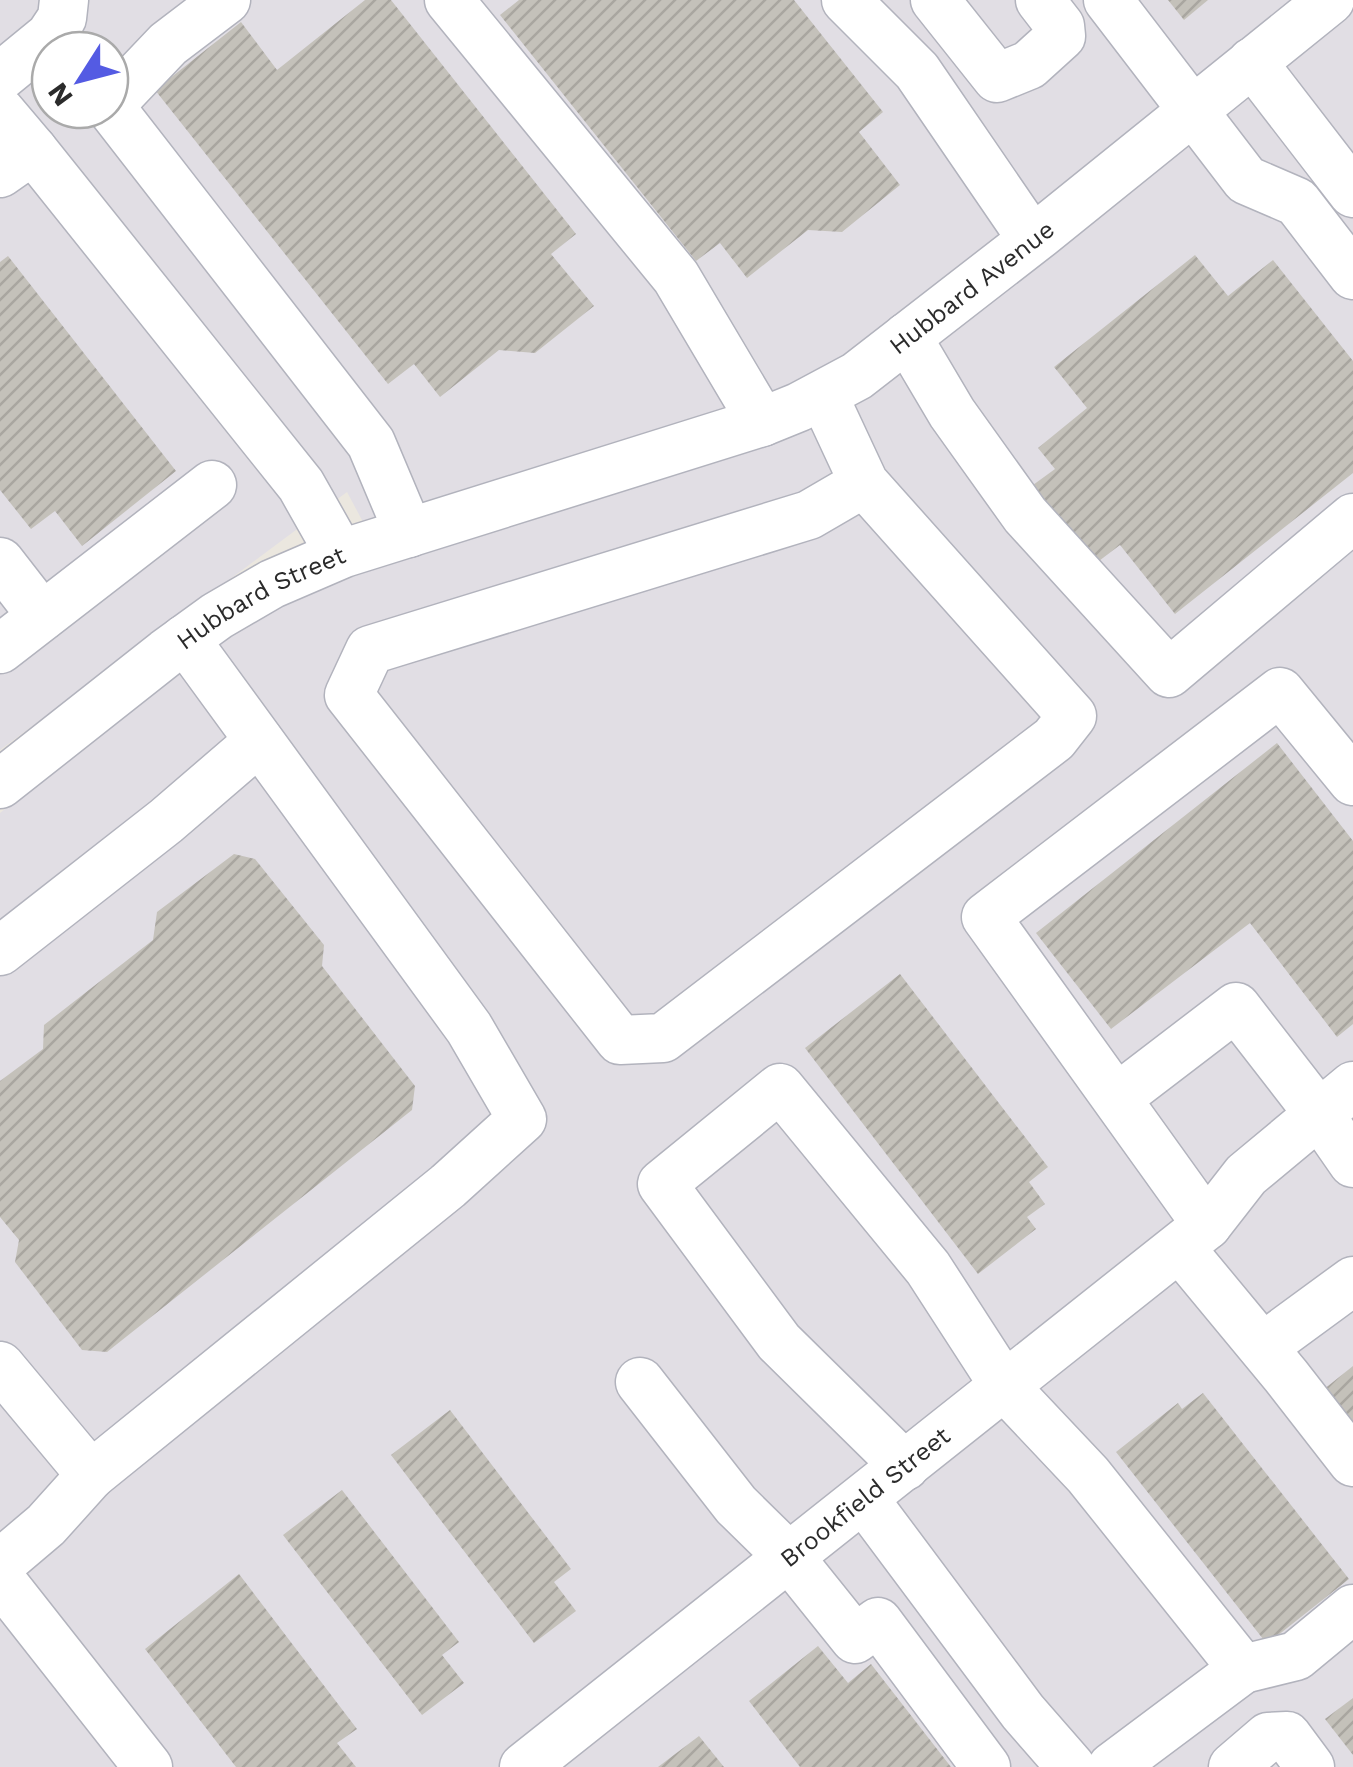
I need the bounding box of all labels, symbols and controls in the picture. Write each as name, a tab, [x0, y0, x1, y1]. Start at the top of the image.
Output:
north arrow	[30, 30, 130, 130]
text: N	[41, 76, 80, 112]
street label: Hubbard Avenue	[883, 214, 1060, 360]
street label: Hubbard Street	[171, 540, 350, 655]
street label: Brookfield Street	[774, 1420, 956, 1573]

